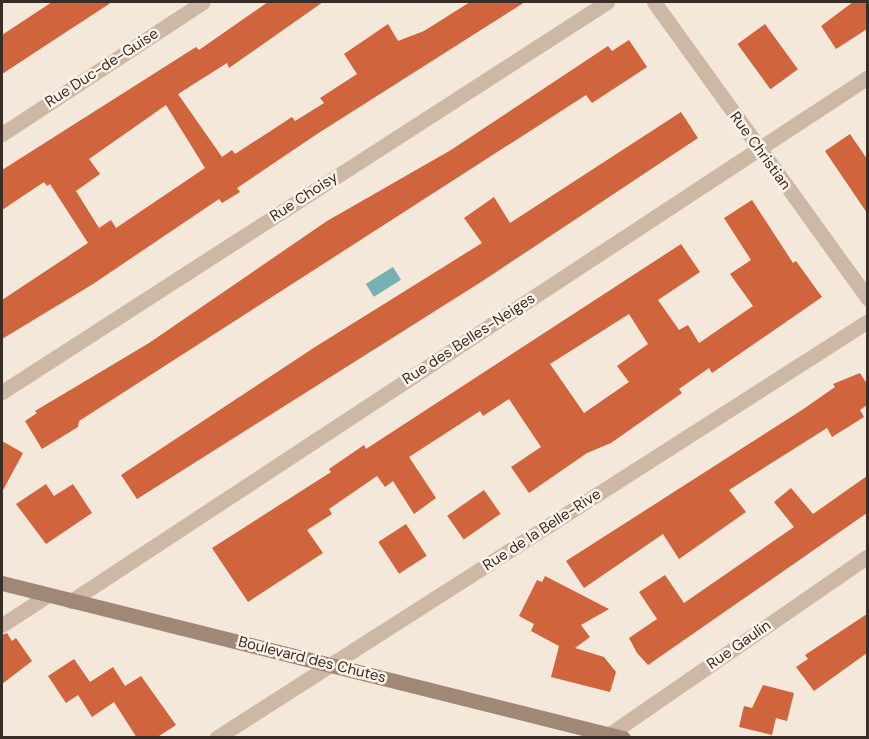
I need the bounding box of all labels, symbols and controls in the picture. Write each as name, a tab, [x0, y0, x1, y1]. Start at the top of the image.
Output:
street label: Rue Duc-de-Guise	[42, 25, 162, 111]
street label: Rue Christian	[726, 108, 794, 194]
street label: Rue Choisy	[267, 168, 341, 226]
street label: Rue des Belles-Neiges	[399, 289, 539, 389]
street label: Rue de la Belle-Rive	[480, 485, 604, 575]
street label: Rue Gaulin	[704, 616, 774, 674]
street label: Boulevard des Chutes	[236, 633, 388, 687]

